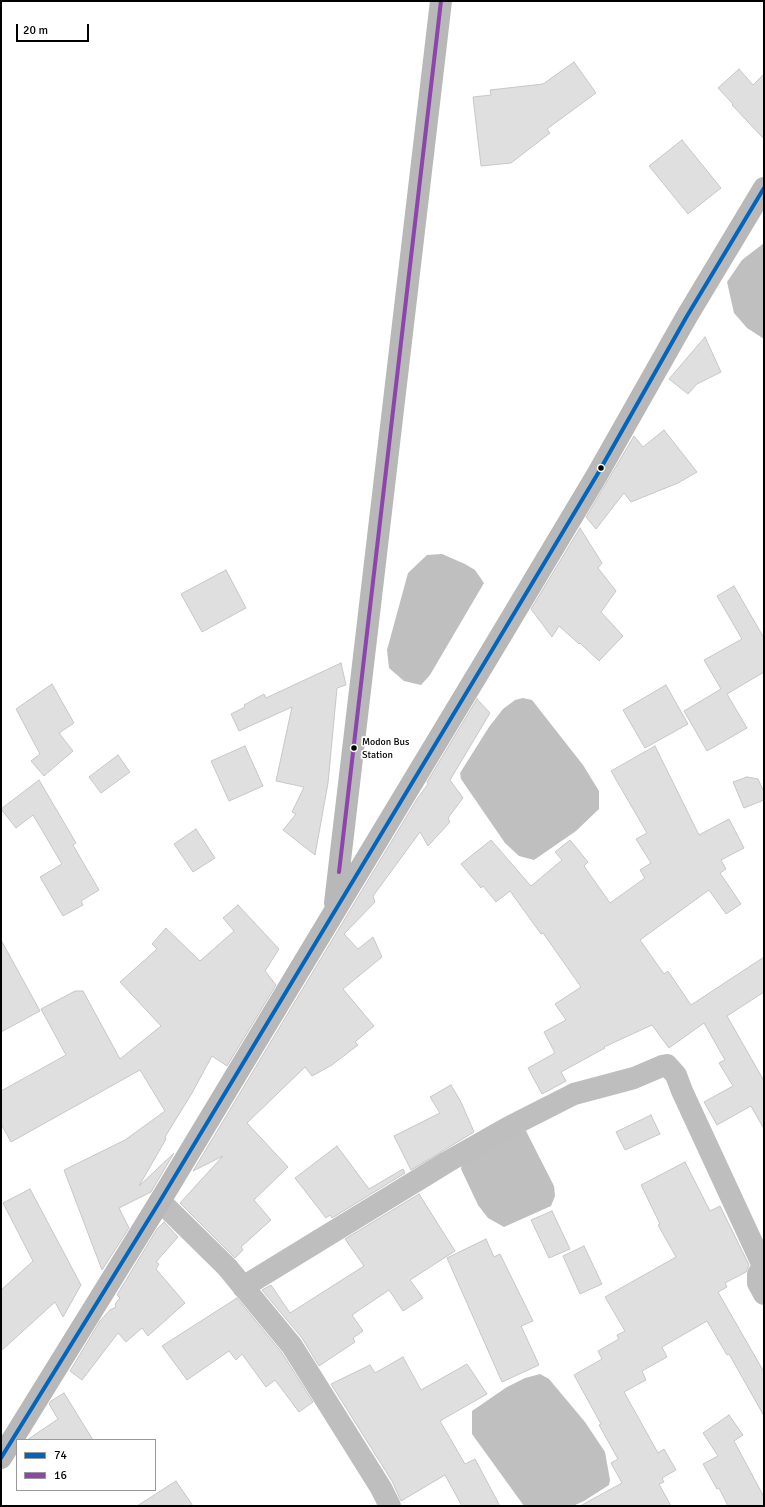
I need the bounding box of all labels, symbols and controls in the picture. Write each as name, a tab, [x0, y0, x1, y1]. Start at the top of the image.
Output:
scale bar	[18, 16, 91, 42]
text: 20 m	[23, 23, 48, 38]
unlabelled marker	[596, 463, 606, 473]
place label: Modon Bus Station	[362, 736, 409, 760]
marker: Modon Bus Station	[349, 743, 359, 753]
legend	[16, 1439, 156, 1491]
text: 74	[54, 1448, 67, 1463]
text: 16	[54, 1468, 67, 1483]

